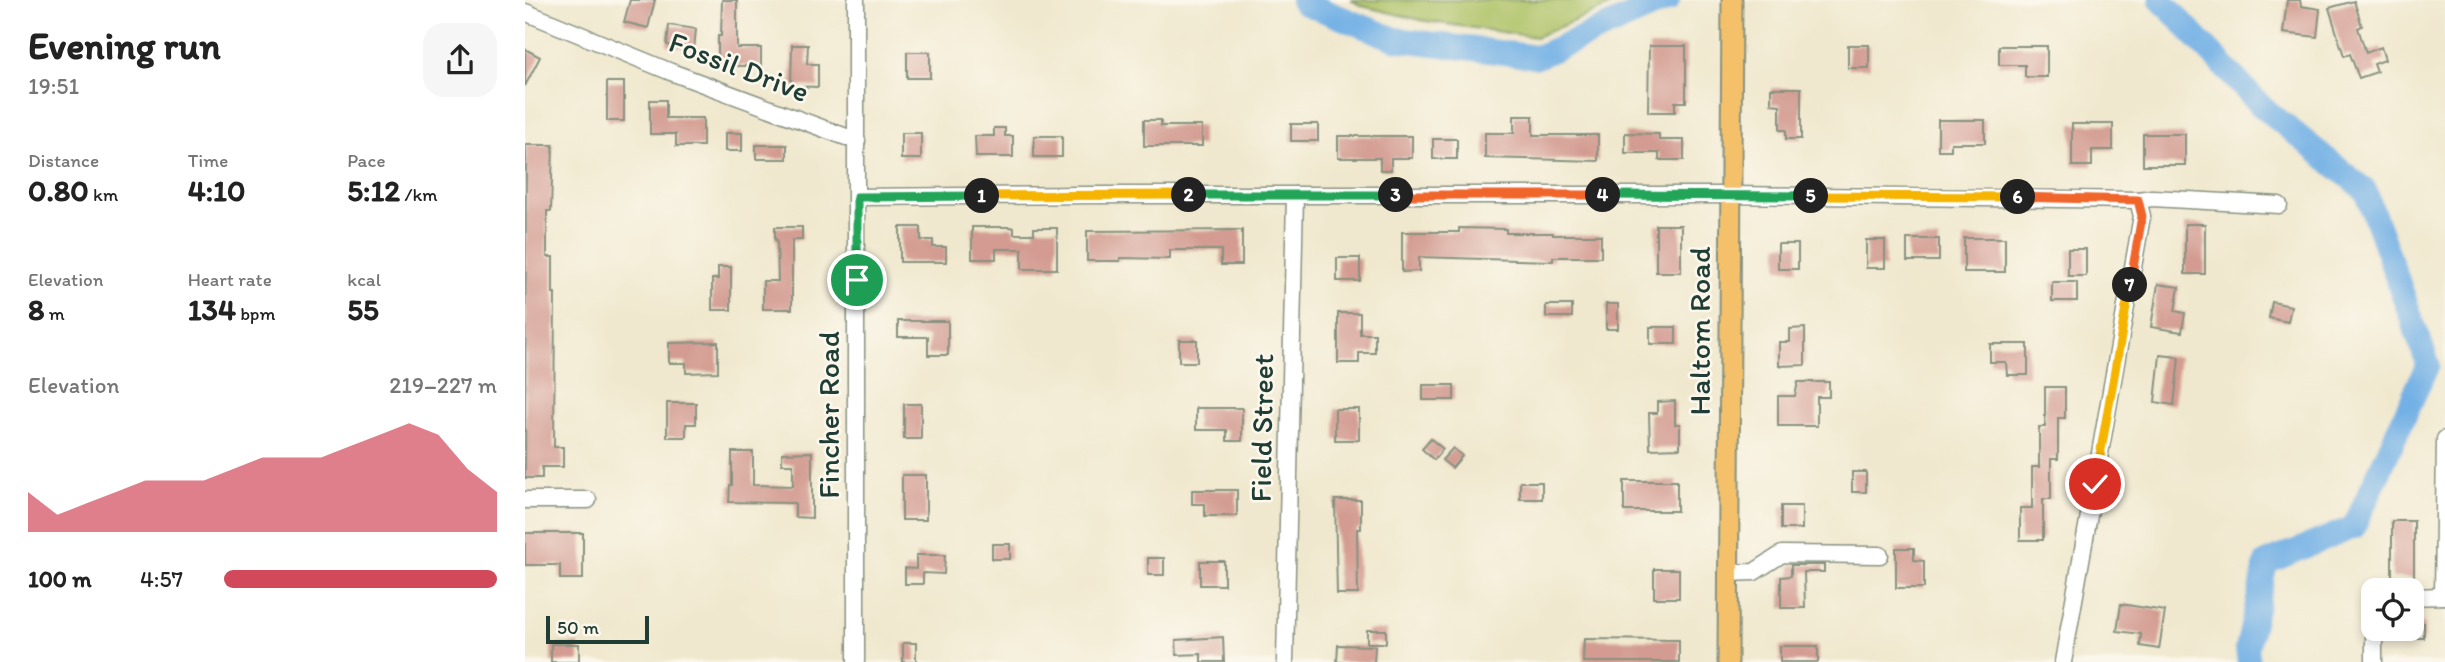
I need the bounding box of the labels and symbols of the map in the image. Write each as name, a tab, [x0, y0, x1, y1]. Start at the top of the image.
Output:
street label: Fossil Drive	[664, 23, 814, 110]
pin: 1	[965, 178, 1000, 214]
pin: 2	[1171, 178, 1207, 212]
pin: 3	[1379, 178, 1413, 212]
pin: 4	[1585, 178, 1621, 212]
pin: 5	[1793, 178, 1829, 214]
pin: 6	[2001, 180, 2035, 214]
street label: Haltom Road	[1681, 246, 1718, 415]
pin	[827, 250, 887, 310]
pin: 7	[2113, 268, 2147, 302]
street label: Fincher Road	[810, 331, 847, 499]
street label: Field Street	[1242, 353, 1281, 503]
pin	[2065, 454, 2125, 514]
scale bar	[546, 613, 649, 645]

